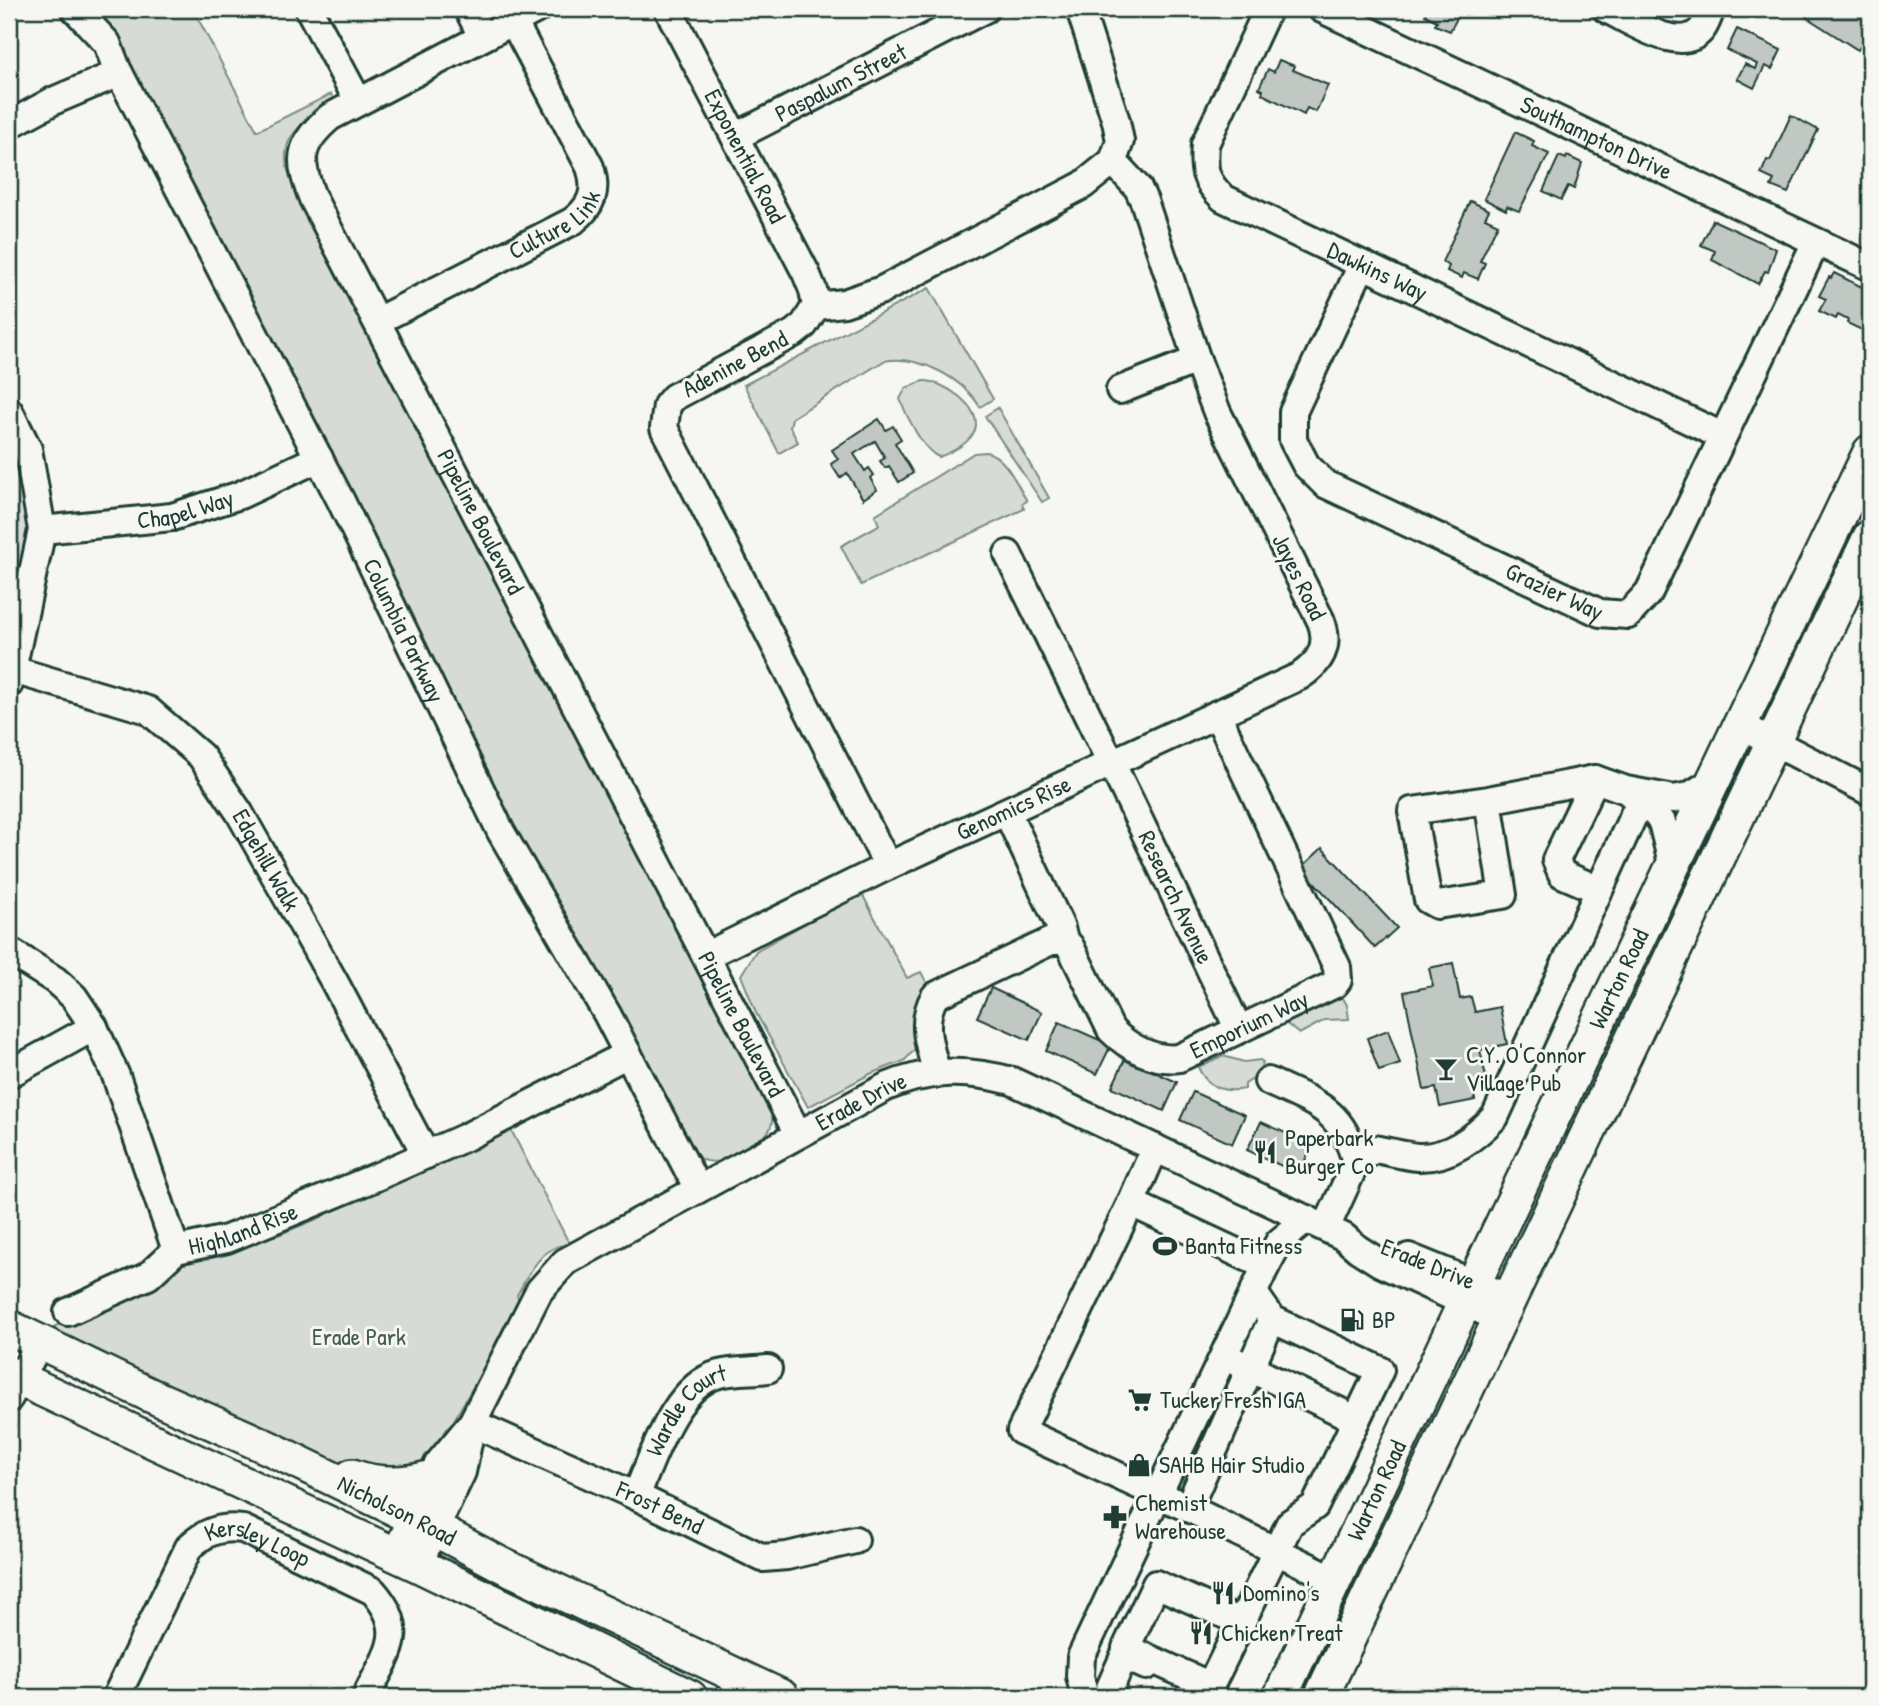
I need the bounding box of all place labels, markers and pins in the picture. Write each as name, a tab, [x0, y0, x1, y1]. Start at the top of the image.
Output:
place label: C.Y. O'Connor Village Pub	[1466, 1038, 1586, 1098]
bar icon: C.Y. O'Connor Village Pub	[1432, 1055, 1460, 1083]
place label: Paperbark Burger Co	[1285, 1121, 1374, 1181]
restaurant icon: Paperbark Burger Co	[1251, 1138, 1279, 1166]
place label: Banta Fitness	[1185, 1229, 1302, 1261]
sports icon: Banta Fitness	[1151, 1232, 1179, 1260]
place label: BP	[1372, 1303, 1396, 1335]
fuel station icon: BP	[1338, 1306, 1366, 1334]
place label: Tucker Fresh IGA	[1160, 1383, 1306, 1415]
supermarket icon: Tucker Fresh IGA	[1126, 1386, 1154, 1414]
place label: SAHB Hair Studio	[1159, 1448, 1305, 1480]
shop icon: SAHB Hair Studio	[1125, 1451, 1153, 1479]
place label: Chemist Warehouse	[1135, 1486, 1227, 1546]
pharmacy icon: Chemist Warehouse	[1101, 1503, 1129, 1531]
place label: Domino's	[1243, 1576, 1319, 1608]
restaurant icon: Domino's	[1209, 1579, 1237, 1607]
place label: Chicken Treat	[1221, 1616, 1343, 1648]
restaurant icon: Chicken Treat	[1187, 1619, 1215, 1647]

